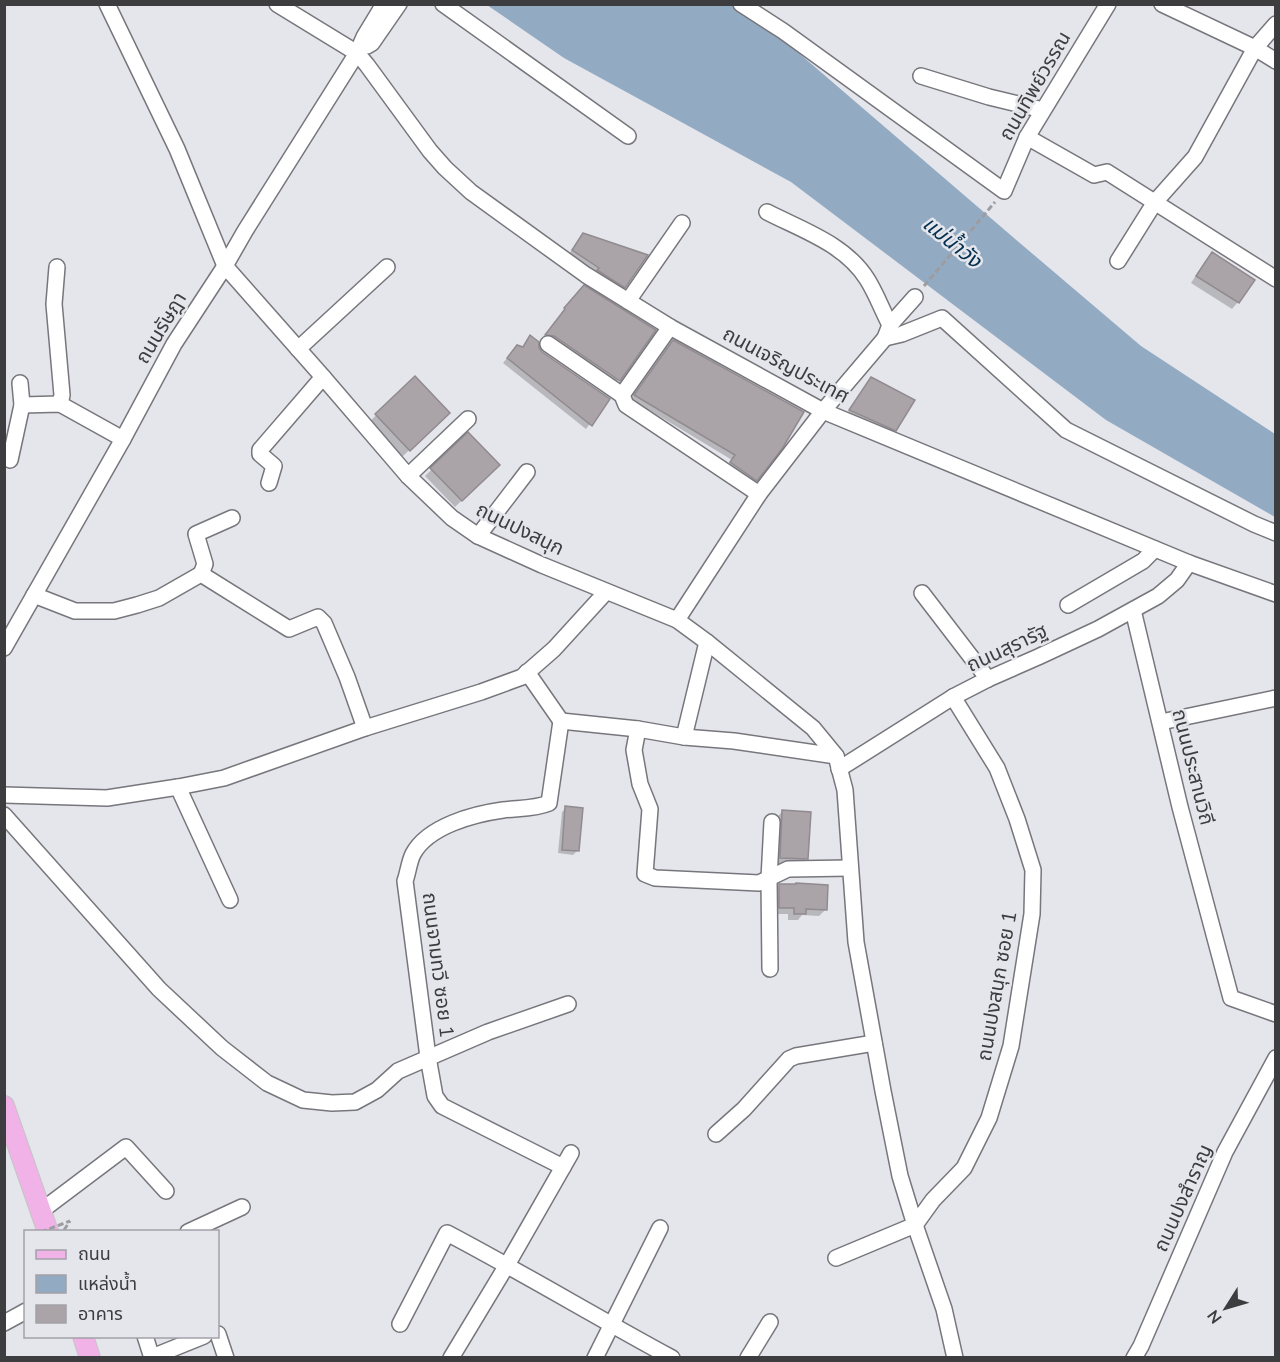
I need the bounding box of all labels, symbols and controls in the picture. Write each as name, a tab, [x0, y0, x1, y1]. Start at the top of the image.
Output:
street label: ถนนทิพย์วรรณ	[993, 26, 1077, 146]
water label: แม่น้ำวัง	[917, 209, 989, 275]
street label: ถนนรัษฎา	[129, 287, 193, 369]
street label: ถนนเจริญประเทศ	[718, 320, 854, 410]
street label: ถนนปงสนุก	[471, 496, 569, 562]
street label: ถนนสุรารัฐ	[962, 617, 1052, 679]
street label: ถนนประสานวิถี	[1166, 706, 1220, 828]
street label: ถนนจามทวี ซอย 1	[416, 891, 460, 1039]
street label: ถนนปงสนุก ซอย 1	[971, 909, 1023, 1063]
street label: ถนนปงสำราญ	[1147, 1140, 1219, 1256]
legend	[24, 1230, 219, 1338]
text: ถนน	[78, 1242, 111, 1266]
text: แหล่งน้ำ	[78, 1271, 137, 1296]
north arrow	[1196, 1278, 1256, 1338]
text: อาคาร	[78, 1302, 123, 1326]
text: N	[1202, 1305, 1227, 1328]

